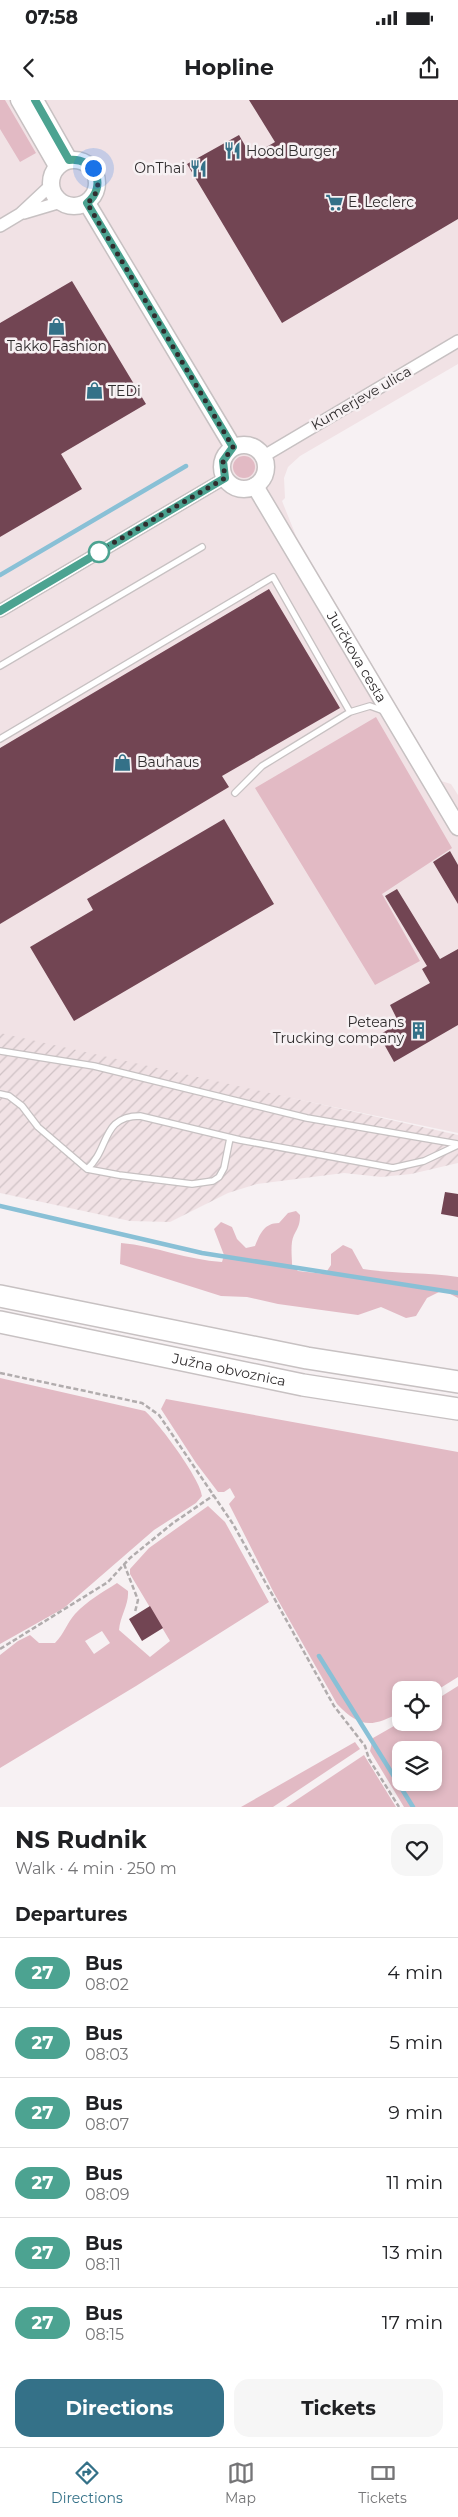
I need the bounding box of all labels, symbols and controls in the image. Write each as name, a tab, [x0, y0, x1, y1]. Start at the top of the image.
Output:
text: 07:58	[25, 6, 78, 29]
icon: back	[15, 54, 43, 82]
text: Hopline	[184, 54, 274, 81]
icon: share	[415, 54, 443, 82]
restaurant icon: Hood Burger	[222, 141, 242, 161]
place label: Hood Burger	[246, 142, 338, 160]
your location	[81, 156, 106, 181]
restaurant icon: OnThai	[189, 158, 209, 178]
place label: OnThai	[134, 159, 185, 177]
supermarket icon: E. Leclerc	[324, 192, 344, 212]
place label: E. Leclerc	[348, 193, 414, 211]
shop icon: Takko Fashion	[47, 316, 67, 336]
place label: Takko Fashion	[7, 337, 107, 355]
street label: Kumerjeve ulica	[308, 362, 414, 434]
shop icon: TEDi	[84, 381, 104, 401]
place label: TEDi	[108, 382, 141, 400]
unlabelled marker	[88, 541, 110, 563]
street label: Jurčkova cesta	[322, 608, 391, 706]
shop icon: Bauhaus	[113, 752, 133, 772]
place label: Bauhaus	[137, 753, 199, 771]
place label: Peteans Trucking company	[273, 1013, 404, 1047]
building icon: Peteans Trucking company	[408, 1020, 428, 1040]
street label: Južna obvoznica	[170, 1349, 288, 1390]
map controls	[392, 1681, 442, 1791]
button: locate	[392, 1681, 442, 1731]
button: layers	[392, 1741, 442, 1791]
button: heart	[391, 1824, 443, 1876]
text: NS Rudnik	[15, 1825, 147, 1854]
text: Walk · 4 min · 250 m	[15, 1859, 177, 1878]
text: Departures	[15, 1903, 127, 1926]
text: Bus	[85, 1952, 123, 1975]
text: 4 min	[387, 1961, 443, 1984]
text: 27	[32, 1962, 53, 1984]
text: 08:02	[85, 1975, 129, 1994]
text: Bus	[85, 2022, 123, 2045]
text: 5 min	[389, 2031, 443, 2054]
text: 27	[32, 2032, 53, 2054]
text: 08:03	[85, 2045, 129, 2064]
text: Bus	[85, 2092, 123, 2115]
text: 9 min	[388, 2101, 443, 2124]
text: 27	[32, 2102, 53, 2124]
text: 08:07	[85, 2115, 129, 2134]
text: Bus	[85, 2162, 123, 2185]
text: 11 min	[386, 2171, 443, 2194]
text: 27	[32, 2172, 53, 2194]
text: 08:09	[85, 2185, 130, 2204]
text: Bus	[85, 2232, 123, 2255]
text: 13 min	[382, 2241, 443, 2264]
text: 27	[32, 2242, 53, 2264]
text: 08:11	[85, 2255, 121, 2274]
text: Bus	[85, 2302, 123, 2325]
text: 17 min	[382, 2311, 443, 2334]
text: 27	[32, 2312, 53, 2334]
text: 08:15	[85, 2325, 124, 2344]
button: Directions	[15, 2379, 224, 2437]
button: Tickets	[234, 2379, 443, 2437]
tab: Directions	[51, 2459, 123, 2507]
tab: Map	[225, 2459, 256, 2507]
tab: Tickets	[358, 2459, 407, 2507]

